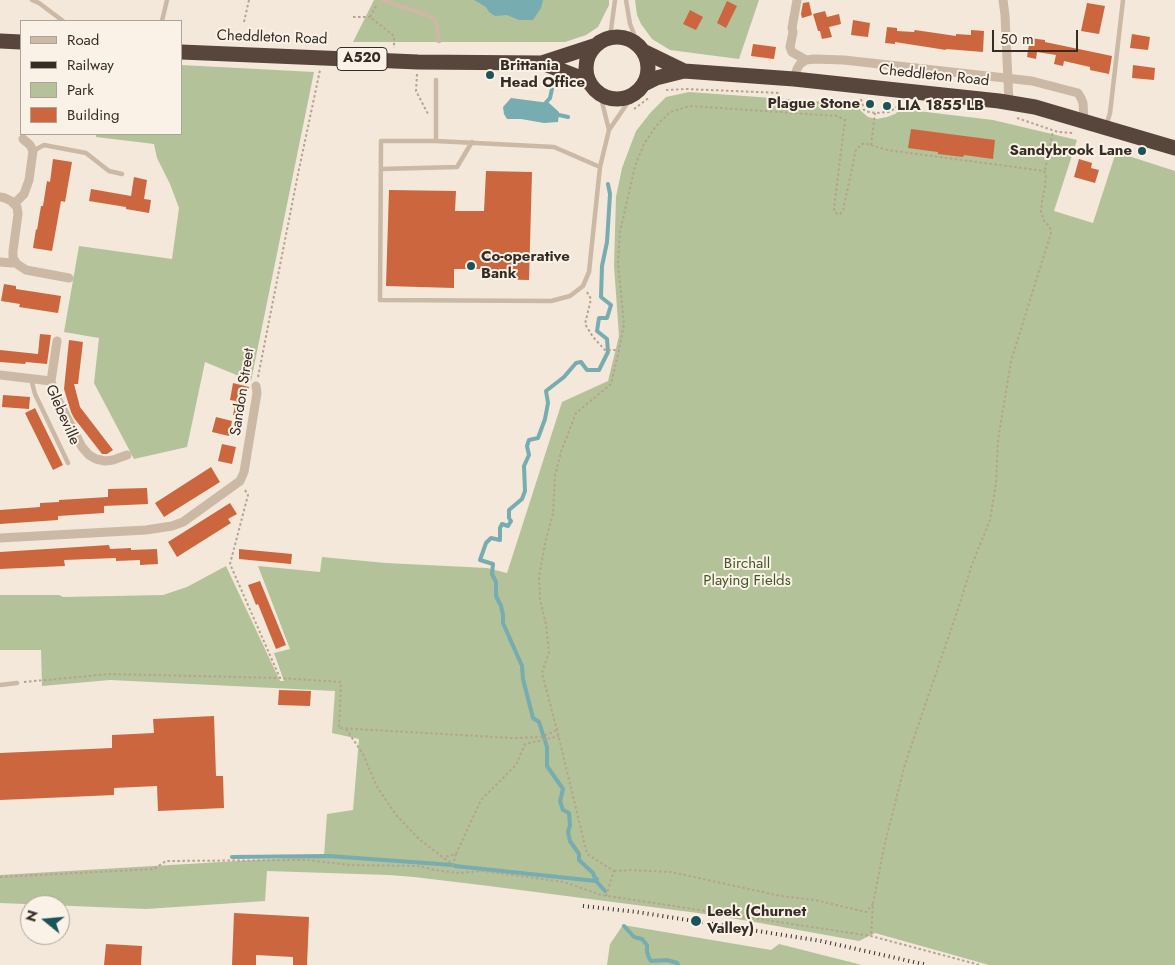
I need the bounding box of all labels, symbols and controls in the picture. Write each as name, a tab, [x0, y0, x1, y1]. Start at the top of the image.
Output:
legend	[20, 20, 182, 135]
scale bar	[995, 20, 1081, 52]
street label: Cheddleton Road	[216, 27, 328, 49]
text: 50 m	[1000, 28, 1034, 50]
text: Road	[67, 29, 99, 51]
road number: A520	[337, 48, 387, 70]
text: Railway	[67, 54, 114, 76]
place label: Brittania Head Office	[500, 57, 585, 92]
street label: Cheddleton Road	[878, 61, 990, 91]
marker: Brittania Head Office	[484, 69, 496, 81]
text: Park	[67, 79, 94, 101]
place label: Plague Stone	[767, 95, 860, 113]
place label: LIA 1855 LB	[897, 97, 984, 115]
marker: Plague Stone	[864, 98, 876, 110]
marker: LIA 1855 LB	[881, 100, 893, 112]
text: Building	[67, 104, 119, 126]
place label: Sandybrook Lane	[1010, 142, 1132, 160]
marker: Sandybrook Lane	[1136, 145, 1148, 157]
place label: Co-operative Bank	[481, 248, 570, 283]
marker: Co-operative Bank	[465, 260, 477, 272]
street label: Sandon Street	[227, 347, 259, 437]
street label: Glebeville	[41, 382, 83, 448]
park label: Birchall Playing Fields	[703, 555, 791, 590]
north arrow	[20, 895, 70, 945]
place label: Leek (Churnet Valley)	[707, 903, 806, 938]
text: N	[20, 908, 43, 924]
marker: Leek (Churnet Valley)	[689, 914, 703, 928]

